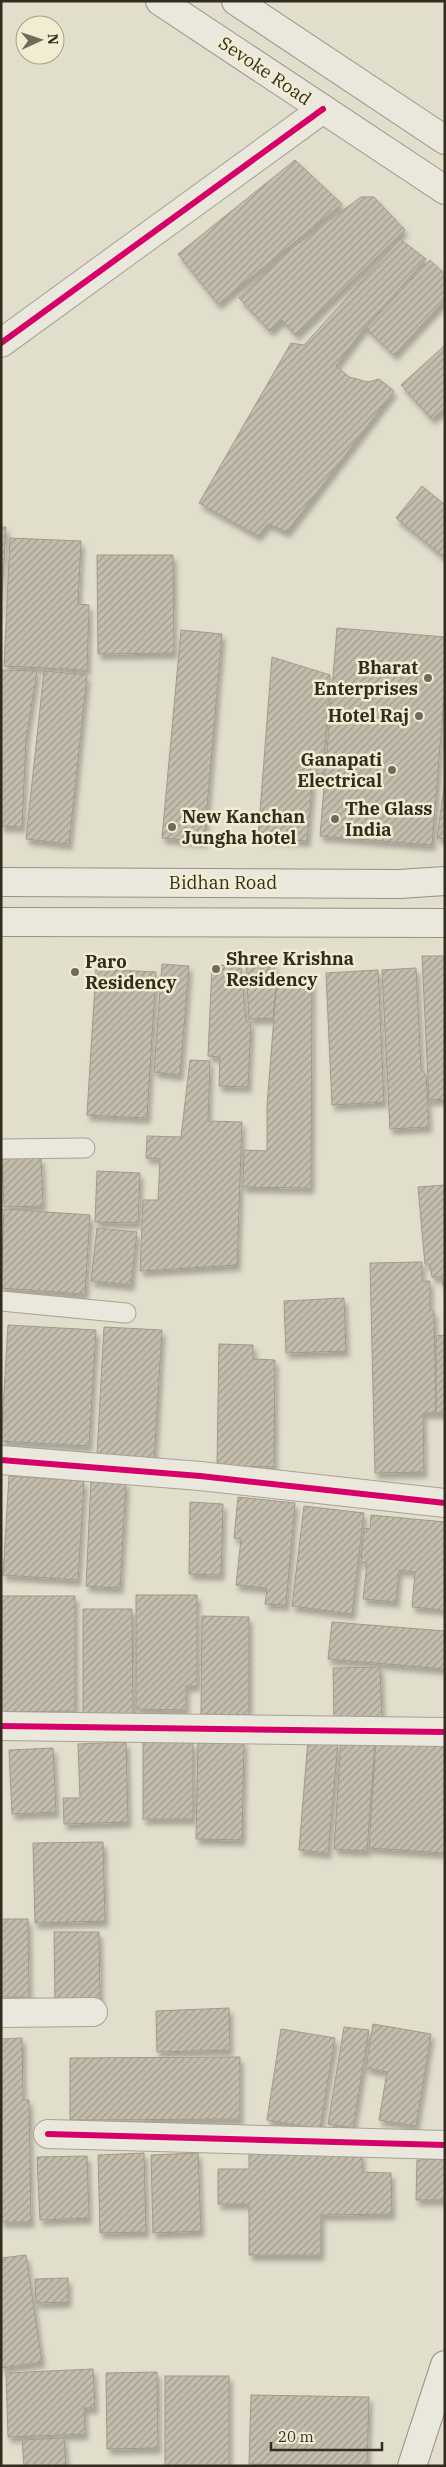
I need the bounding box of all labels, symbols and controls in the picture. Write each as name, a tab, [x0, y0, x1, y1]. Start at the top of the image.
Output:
north arrow	[15, 15, 65, 65]
street label: Sevoke Road	[215, 31, 316, 110]
text: N	[44, 33, 62, 45]
place label: Bharat Enterprises	[314, 656, 418, 700]
marker: Bharat Enterprises	[422, 672, 434, 684]
place label: Hotel Raj	[328, 704, 409, 727]
marker: Hotel Raj	[413, 710, 425, 722]
place label: Ganapati Electrical	[297, 748, 382, 792]
marker: Ganapati Electrical	[386, 764, 398, 776]
place label: The Glass India	[345, 797, 432, 841]
place label: New Kanchan Jungha hotel	[182, 805, 305, 849]
marker: The Glass India	[329, 813, 341, 825]
marker: New Kanchan Jungha hotel	[166, 821, 178, 833]
street label: Bidhan Road	[169, 871, 277, 894]
place label: Shree Krishna Residency	[226, 947, 354, 991]
place label: Paro Residency	[85, 950, 177, 994]
marker: Shree Krishna Residency	[210, 963, 222, 975]
marker: Paro Residency	[69, 966, 81, 978]
scale bar	[271, 2420, 382, 2452]
text: 20 m	[278, 2427, 314, 2446]

